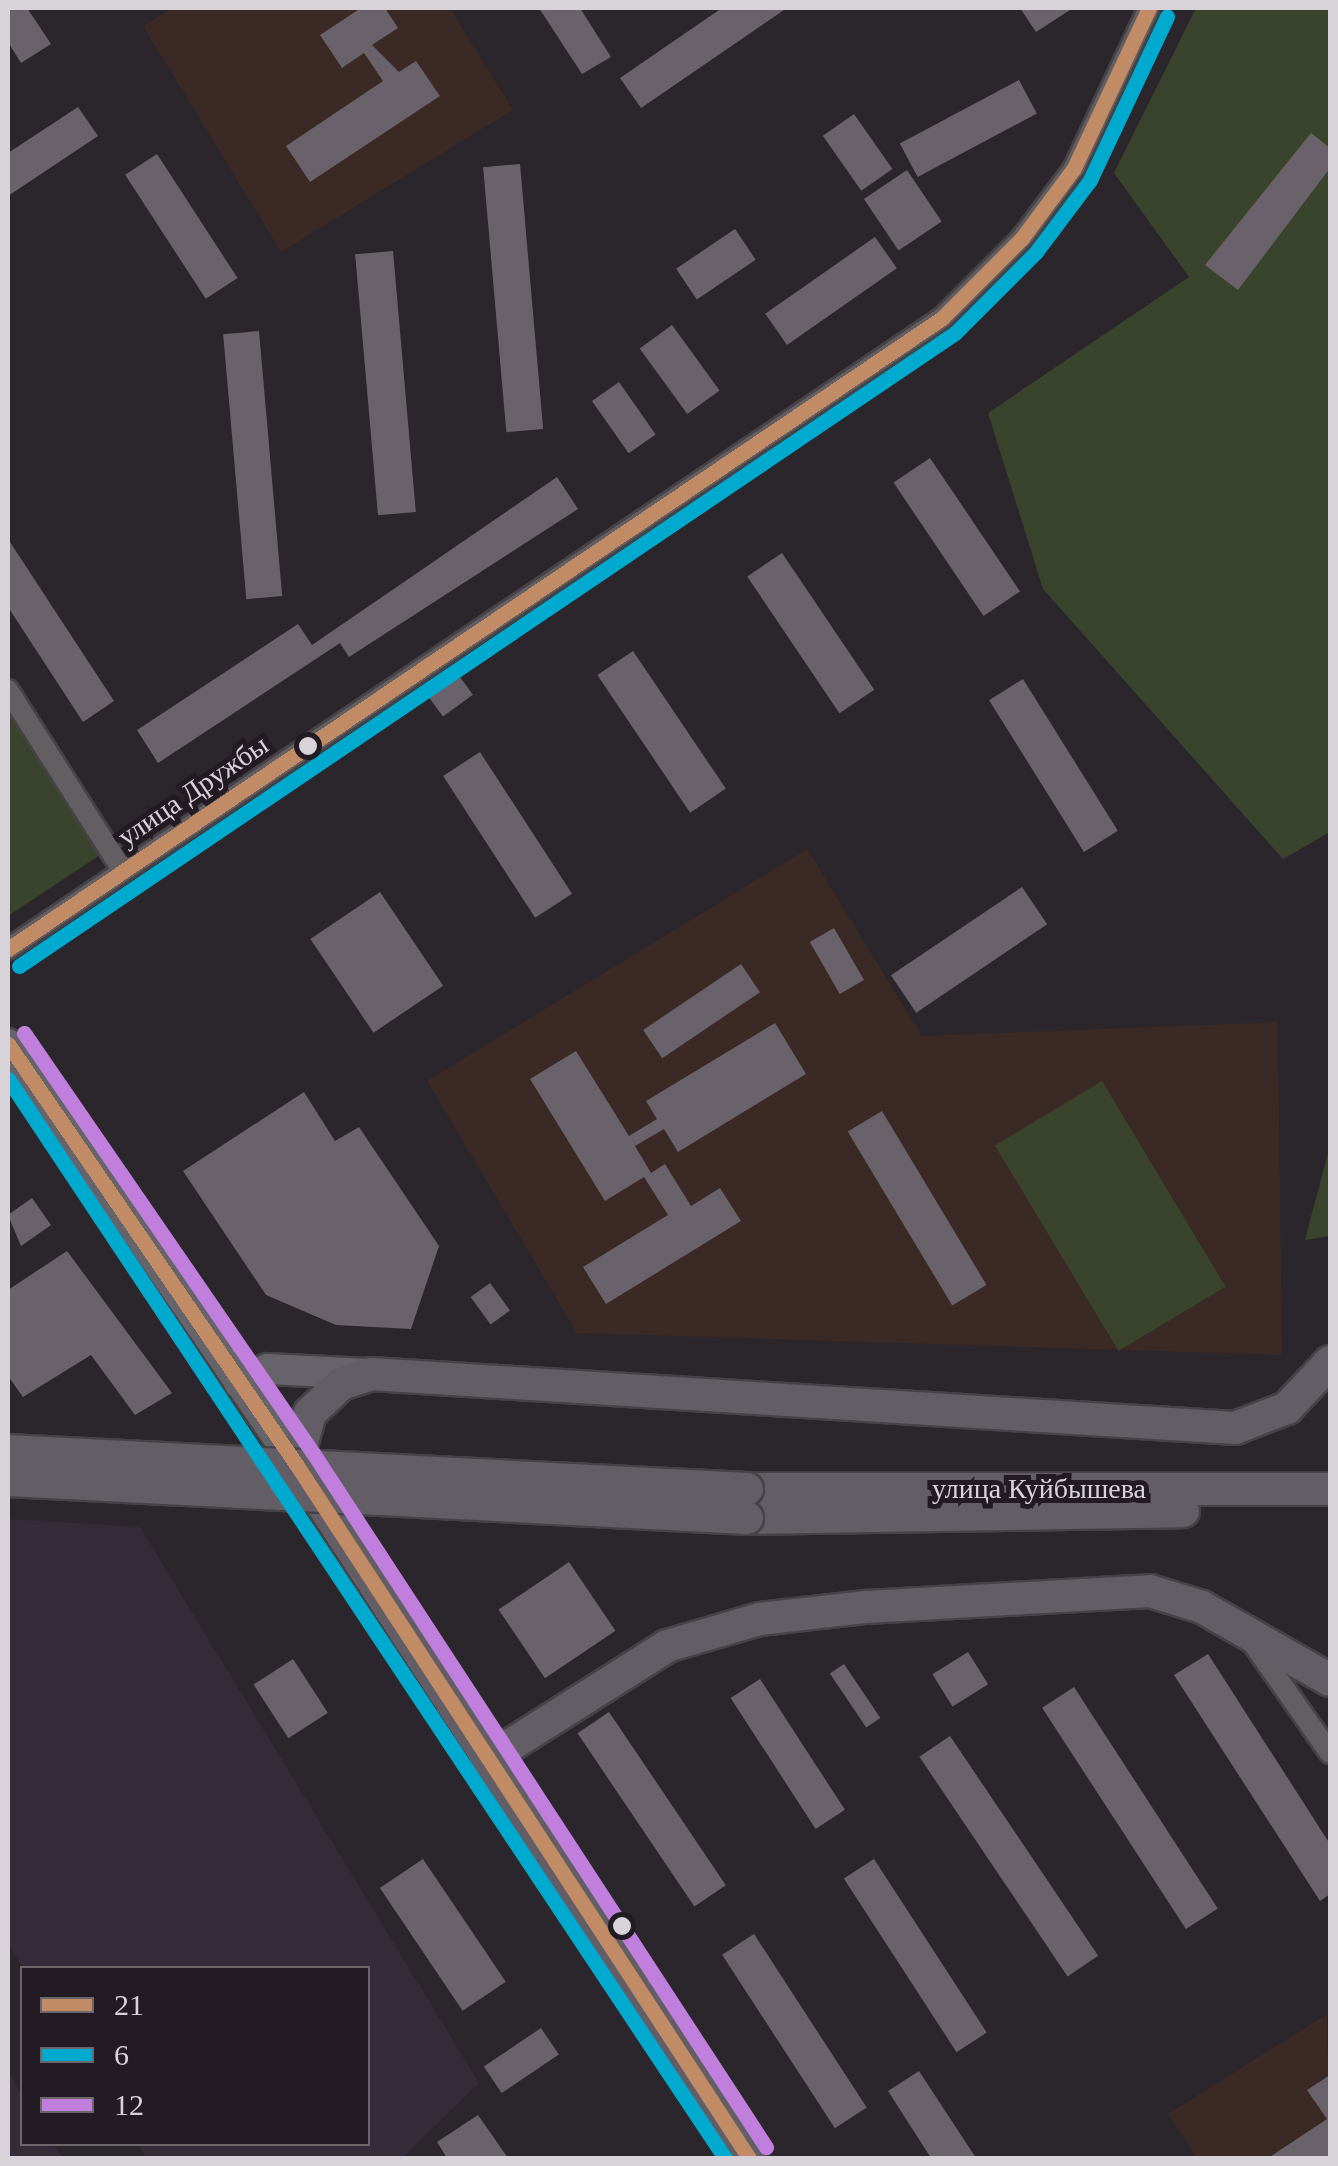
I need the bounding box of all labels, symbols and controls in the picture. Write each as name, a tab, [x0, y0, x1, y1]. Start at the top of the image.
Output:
street label: улица Дружбы	[111, 728, 275, 854]
unlabelled marker	[298, 736, 318, 756]
street label: улица Куйбышева	[932, 1472, 1146, 1506]
unlabelled marker	[612, 1916, 632, 1936]
legend	[20, 1966, 370, 2146]
text: 21	[114, 1988, 144, 2021]
text: 6	[114, 2038, 129, 2071]
text: 12	[114, 2088, 144, 2121]

